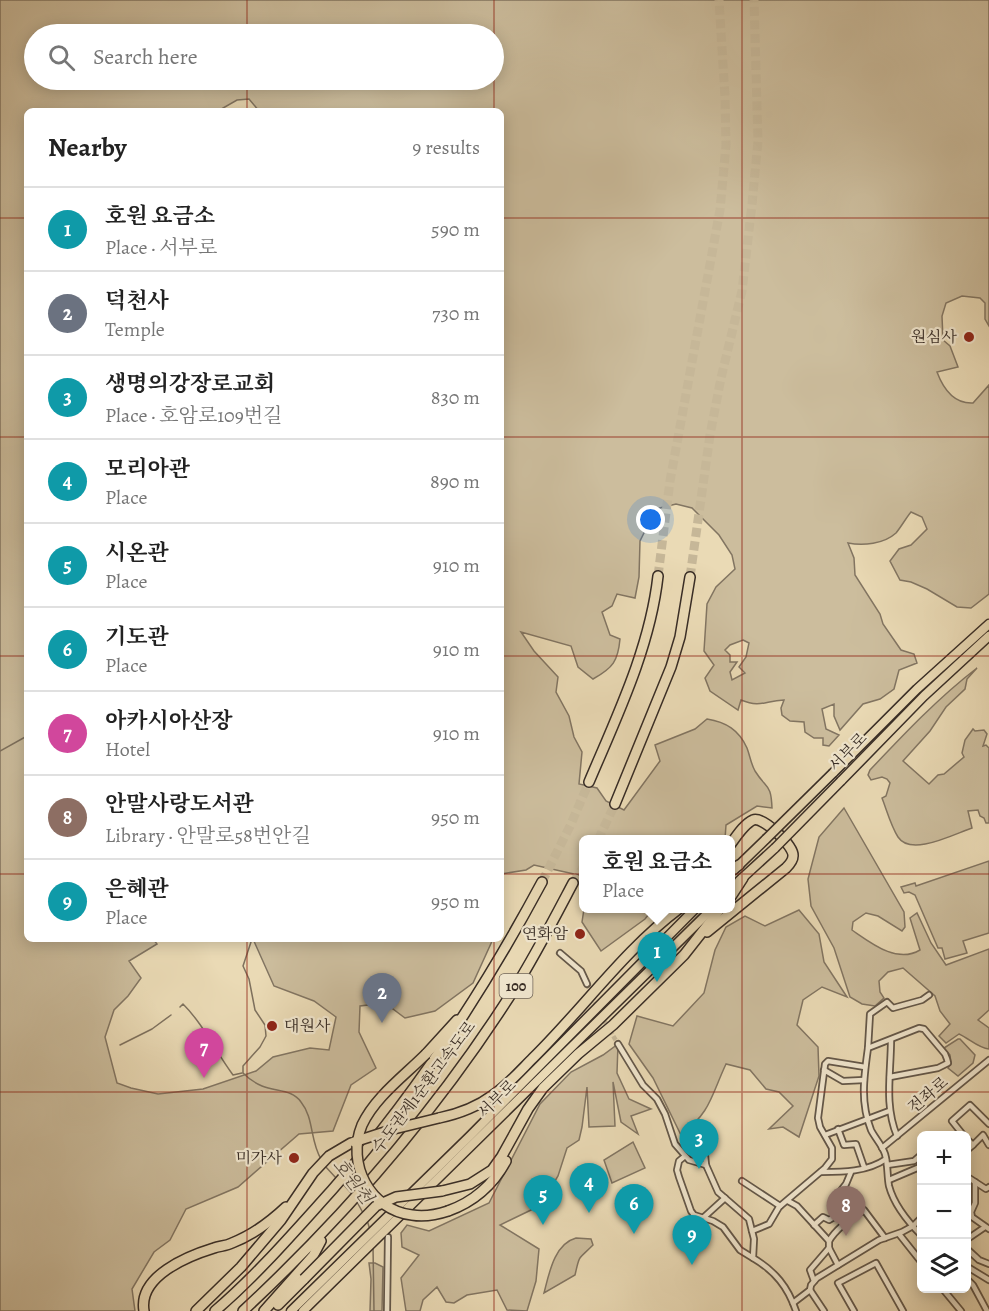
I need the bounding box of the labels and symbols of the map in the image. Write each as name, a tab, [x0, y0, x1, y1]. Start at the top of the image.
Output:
place label: 원심사	[911, 326, 958, 348]
marker: 원심사	[962, 330, 976, 344]
your location	[636, 505, 665, 534]
street label: 서부로	[824, 727, 872, 776]
place label: 연화암	[522, 923, 569, 945]
marker: 연화암	[573, 927, 587, 941]
pin: 1	[638, 932, 676, 982]
pin: 2	[362, 974, 401, 1023]
road number: 100	[500, 974, 532, 998]
place label: 대원사	[284, 1015, 331, 1037]
street label: 수도권제1순환고속도로	[367, 1016, 481, 1158]
marker: 대원사	[265, 1019, 279, 1033]
pin: 7	[184, 1028, 224, 1078]
street label: 전좌로	[903, 1071, 953, 1118]
street label: 서부로	[473, 1074, 522, 1123]
pin: 3	[680, 1120, 718, 1169]
place label: 미가사	[236, 1147, 283, 1169]
marker: 미가사	[287, 1151, 301, 1165]
water label: 호원천	[327, 1153, 380, 1210]
pin: 4	[570, 1164, 608, 1213]
pin: 5	[524, 1176, 562, 1225]
pin: 6	[614, 1184, 654, 1234]
pin: 8	[826, 1186, 866, 1236]
pin: 9	[672, 1216, 712, 1265]

